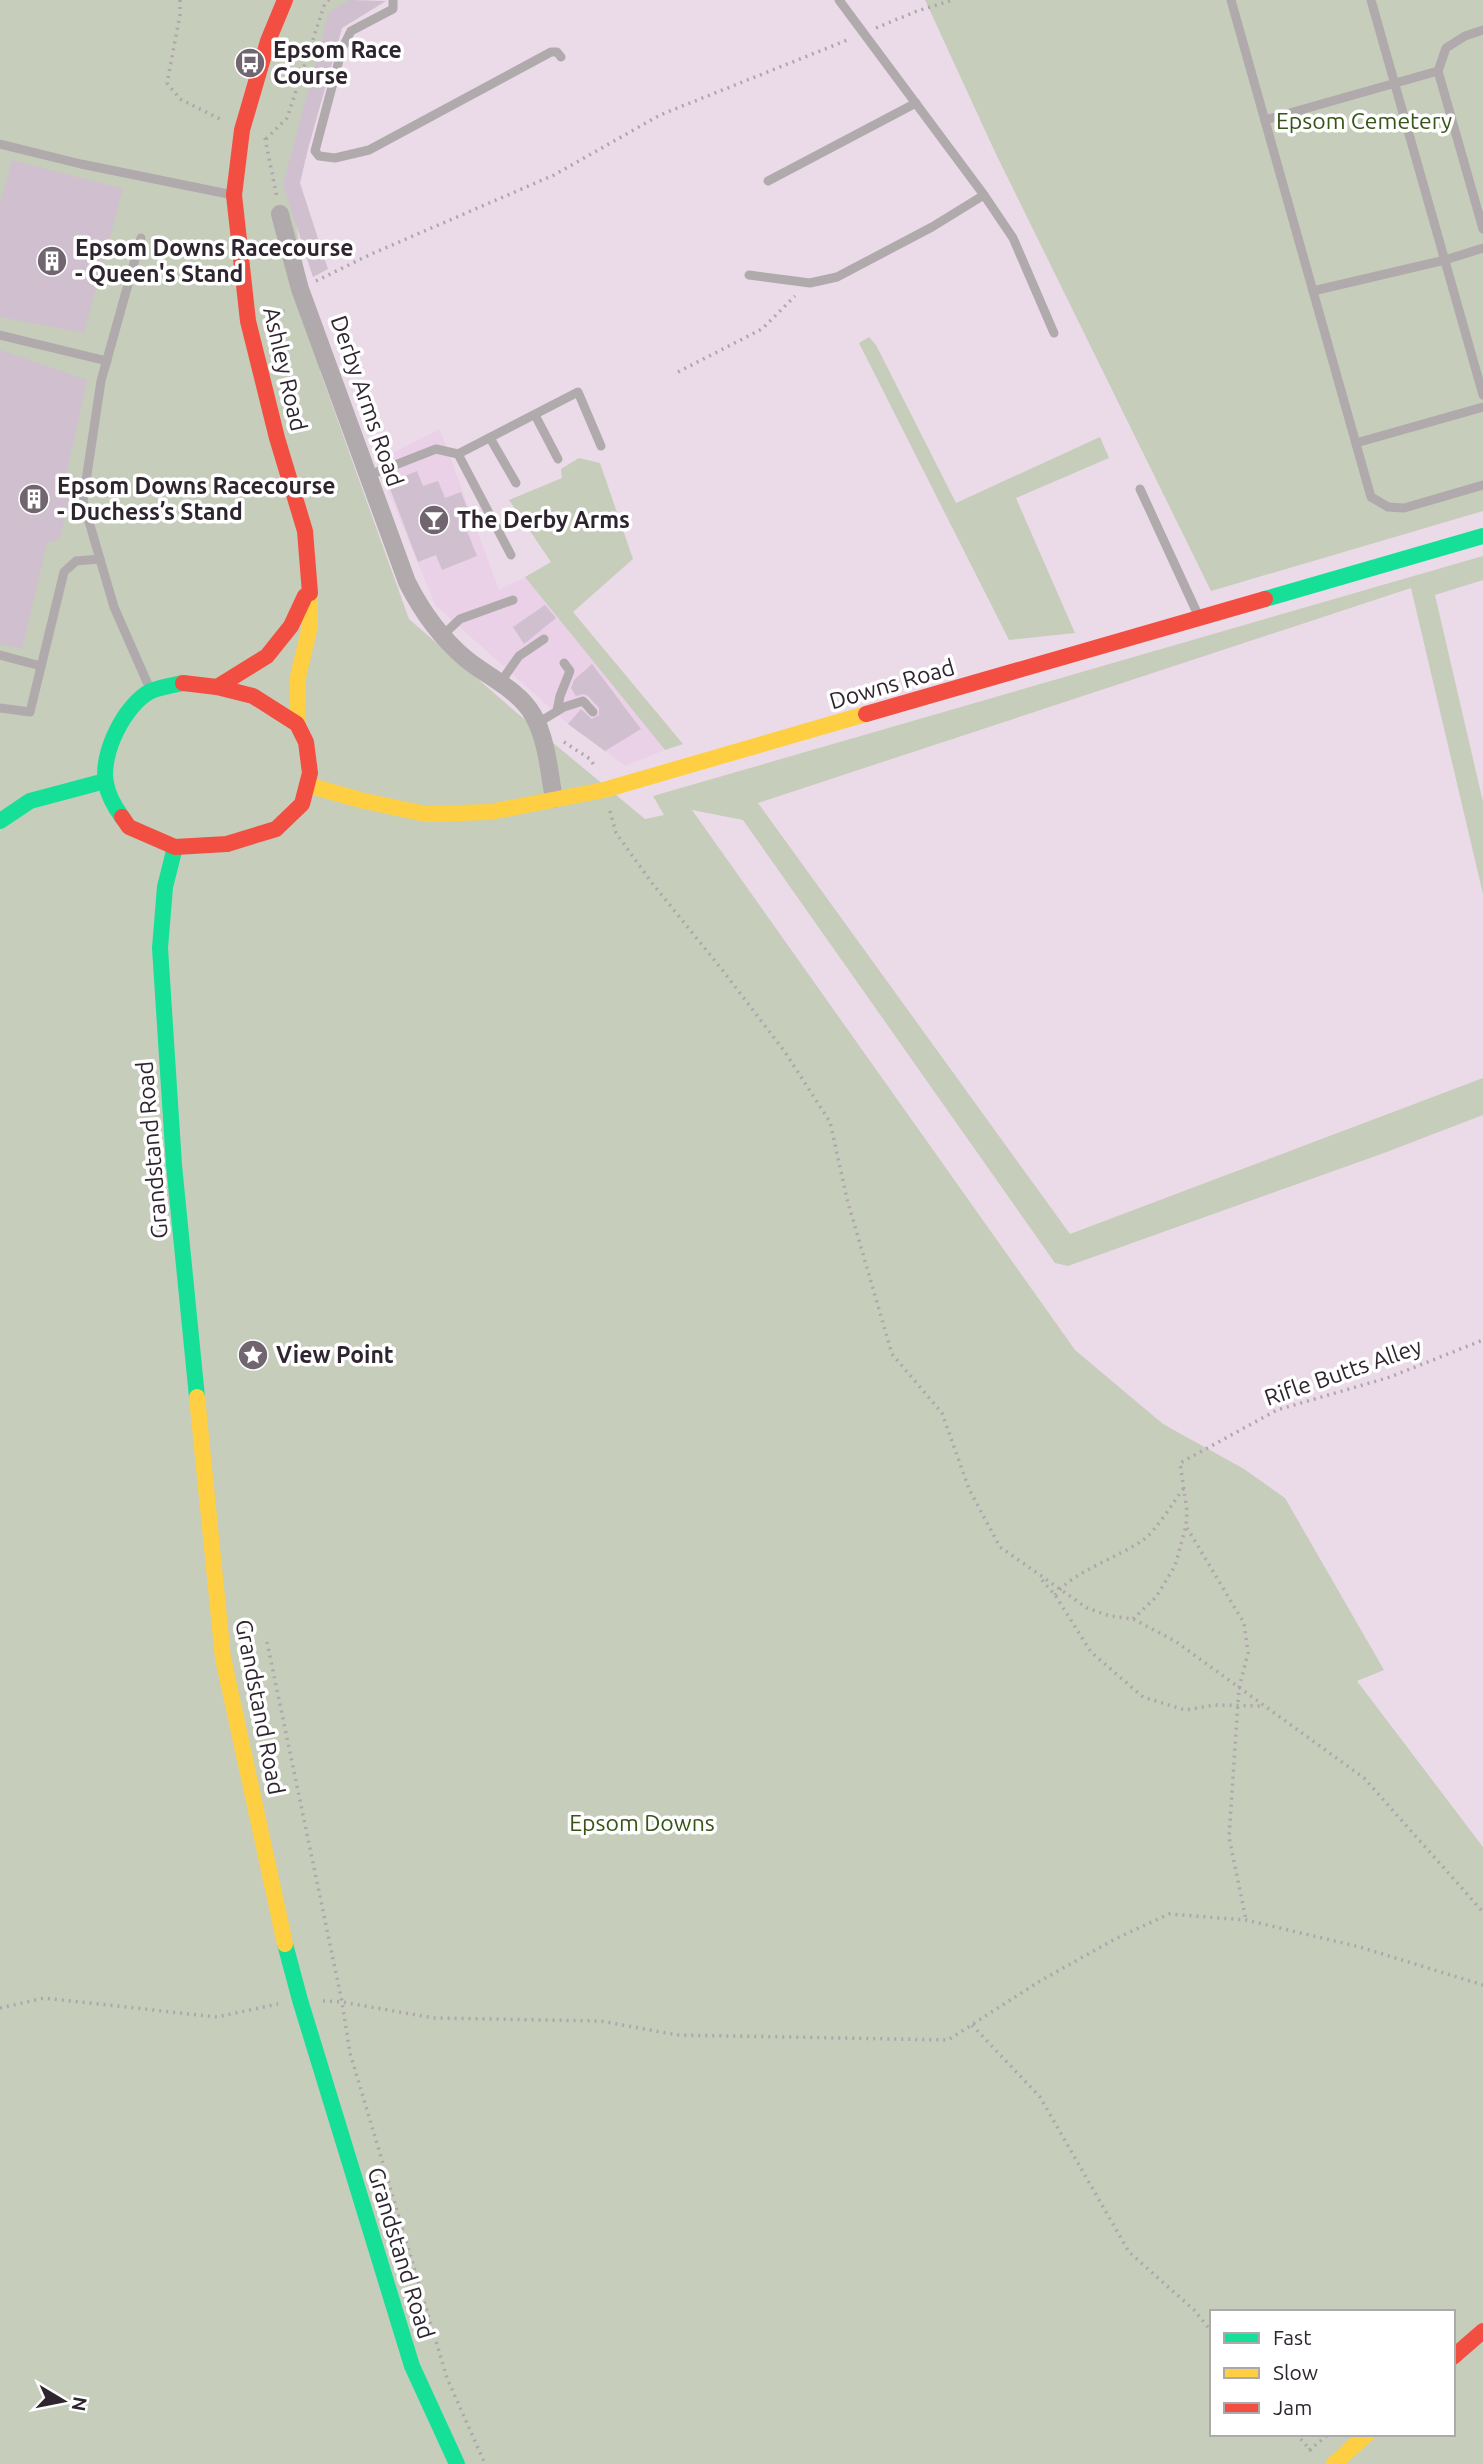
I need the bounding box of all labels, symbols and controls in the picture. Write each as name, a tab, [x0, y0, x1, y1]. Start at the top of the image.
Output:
place label: Epsom Race Course	[273, 37, 402, 88]
bus stop icon: Epsom Race Course	[233, 46, 267, 80]
park label: Epsom Cemetery	[1276, 108, 1452, 133]
place label: Epsom Downs Racecourse - Queen's Stand	[75, 235, 354, 286]
building icon: Epsom Downs Racecourse - Queen's Stand	[35, 244, 69, 278]
street label: Ashley Road	[259, 304, 312, 433]
street label: Derby Arms Road	[326, 312, 408, 490]
place label: Epsom Downs Racecourse - Duchess’s Stand	[57, 473, 336, 524]
building icon: Epsom Downs Racecourse - Duchess’s Stand	[17, 482, 51, 516]
bar icon: The Derby Arms	[417, 503, 451, 537]
place label: The Derby Arms	[457, 507, 630, 532]
street label: Downs Road	[826, 654, 957, 713]
street label: Grandstand Road	[131, 1060, 172, 1240]
street label: Rifle Butts Alley	[1261, 1333, 1425, 1410]
place icon: View Point	[236, 1338, 270, 1372]
place label: View Point	[276, 1342, 394, 1367]
street label: Grandstand Road	[231, 1617, 290, 1797]
park label: Epsom Downs	[569, 1810, 715, 1835]
street label: Grandstand Road	[363, 2164, 439, 2342]
legend	[1210, 2310, 1455, 2436]
text: Fast	[1273, 2325, 1311, 2349]
text: Slow	[1273, 2360, 1318, 2384]
north arrow	[28, 2366, 98, 2436]
text: N	[68, 2395, 92, 2413]
text: Jam	[1273, 2395, 1312, 2419]

